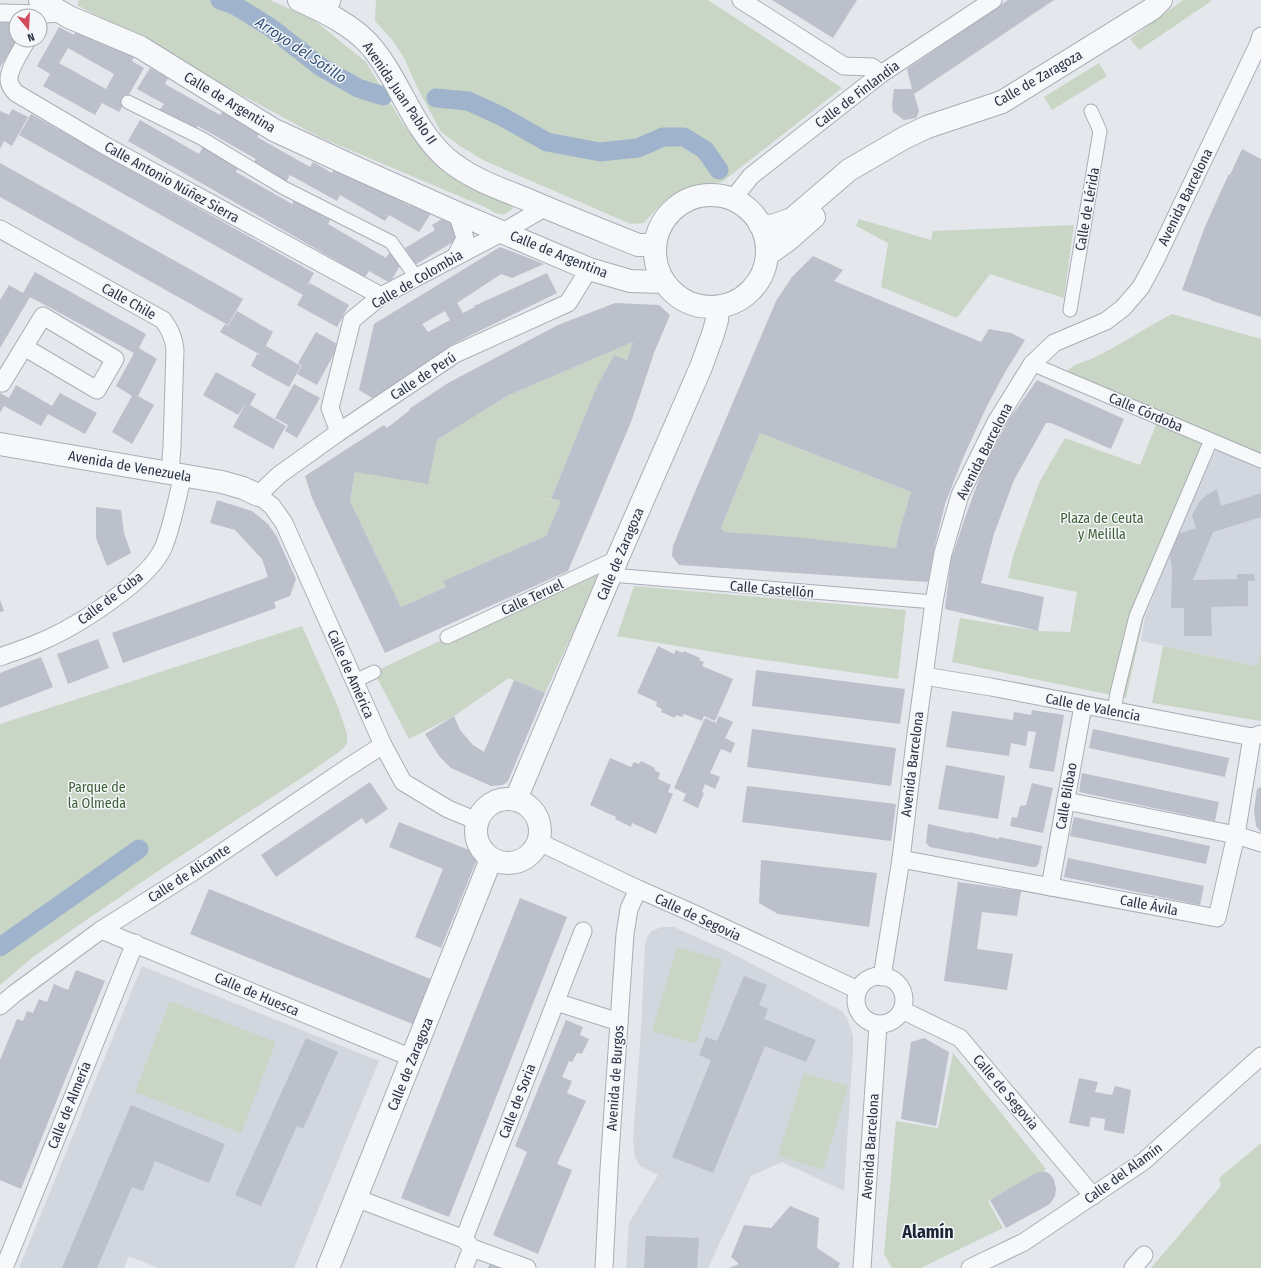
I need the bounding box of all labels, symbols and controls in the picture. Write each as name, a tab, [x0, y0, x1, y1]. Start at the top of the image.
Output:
north arrow	[8, 8, 48, 48]
water label: Arroyo del Sotillo	[251, 12, 350, 87]
text: N	[26, 30, 36, 44]
street label: Avenida Juan Pablo II	[359, 39, 440, 148]
street label: Calle de Zaragoza	[991, 46, 1086, 111]
street label: Calle de Finlandia	[812, 57, 903, 132]
street label: Calle de Argentina	[181, 68, 279, 137]
street label: Calle Antonio Núñez Sierra	[101, 138, 242, 227]
street label: Avenida Barcelona	[1155, 146, 1216, 249]
street label: Calle de Lérida	[1072, 166, 1103, 252]
street label: Calle de Argentina	[507, 227, 610, 282]
street label: Calle de Colombia	[369, 246, 466, 312]
street label: Calle Chile	[99, 280, 159, 323]
street label: Calle de Perú	[387, 349, 459, 404]
street label: Calle Córdoba	[1106, 389, 1186, 436]
street label: Avenida Barcelona	[953, 400, 1016, 502]
street label: Avenida de Venezuela	[67, 447, 193, 486]
street label: Calle de Zaragoza	[593, 505, 648, 603]
park label: Plaza de Ceuta y Melilla	[1060, 510, 1144, 543]
street label: Calle de Cuba	[74, 568, 146, 628]
street label: Calle Teruel	[498, 576, 566, 619]
street label: Calle Castellón	[729, 577, 815, 602]
street label: Calle de América	[323, 627, 378, 721]
street label: Calle de Valencia	[1044, 690, 1142, 725]
street label: Avenida Barcelona	[898, 710, 927, 818]
street label: Calle Bilbao	[1052, 761, 1081, 831]
park label: Parque de la Olmeda	[68, 779, 126, 812]
street label: Calle de Alicante	[145, 840, 234, 906]
street label: Calle de Segovia	[652, 890, 744, 945]
street label: Calle Ávila	[1118, 891, 1180, 919]
street label: Calle de Huesca	[212, 969, 302, 1020]
street label: Calle de Zaragoza	[384, 1015, 437, 1113]
street label: Avenida de Burgos	[603, 1025, 628, 1132]
street label: Calle de Segovia	[969, 1051, 1042, 1134]
street label: Calle de Almería	[44, 1059, 95, 1151]
street label: Calle de Soria	[495, 1061, 540, 1141]
street label: Avenida Barcelona	[858, 1092, 883, 1199]
street label: Calle del Alamín	[1081, 1139, 1166, 1207]
district label: Alamín	[901, 1221, 954, 1243]

